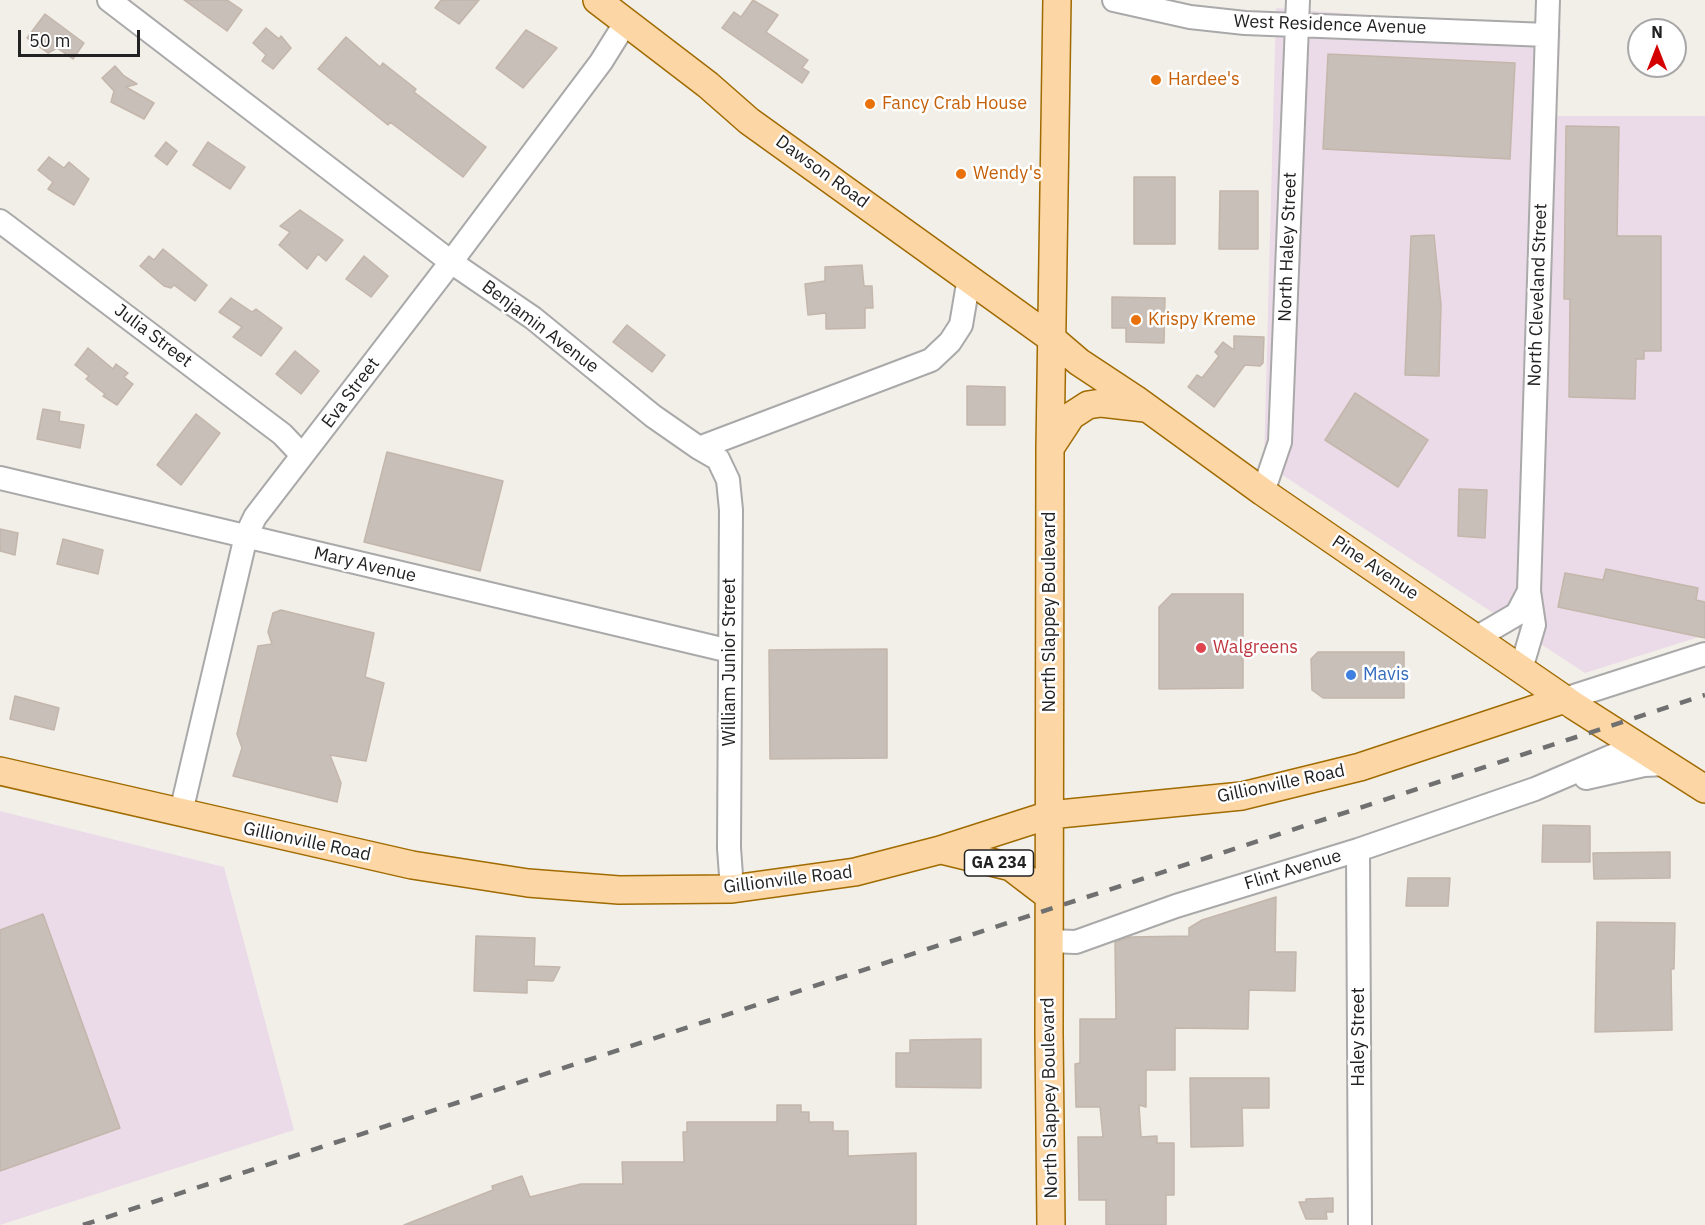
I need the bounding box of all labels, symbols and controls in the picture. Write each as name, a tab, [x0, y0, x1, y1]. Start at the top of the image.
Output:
street label: West Residence Avenue	[1233, 11, 1427, 39]
scale bar	[21, 18, 142, 56]
north arrow	[1627, 18, 1687, 78]
text: N	[1651, 22, 1663, 42]
text: 50 m	[29, 29, 71, 52]
place label: Hardee's	[1168, 69, 1240, 91]
marker: Hardee's	[1149, 73, 1163, 87]
place label: Fancy Crab House	[882, 93, 1027, 115]
marker: Fancy Crab House	[863, 97, 877, 111]
street label: Dawson Road	[771, 131, 873, 213]
place label: Wendy's	[973, 163, 1042, 185]
marker: Wendy's	[954, 167, 968, 181]
street label: North Haley Street	[1275, 172, 1301, 322]
street label: North Cleveland Street	[1524, 203, 1552, 387]
street label: Benjamin Avenue	[477, 276, 603, 378]
street label: Julia Street	[110, 300, 196, 372]
place label: Krispy Kreme	[1148, 309, 1256, 331]
marker: Krispy Kreme	[1129, 313, 1143, 327]
street label: Eva Street	[318, 354, 384, 432]
street label: North Slappey Boulevard	[1039, 511, 1061, 713]
street label: Pine Avenue	[1328, 531, 1422, 605]
street label: Mary Avenue	[312, 543, 418, 587]
street label: William Junior Street	[719, 578, 741, 746]
place label: Walgreens	[1213, 637, 1298, 659]
marker: Walgreens	[1194, 641, 1208, 655]
place label: Mavis	[1363, 664, 1409, 686]
marker: Mavis	[1344, 668, 1358, 682]
street label: Gillionville Road	[1215, 760, 1347, 808]
street label: Gillionville Road	[241, 818, 373, 866]
street label: Flint Avenue	[1242, 845, 1344, 895]
road number: GA 234	[964, 850, 1034, 876]
street label: Gillionville Road	[722, 861, 854, 899]
street label: Haley Street	[1348, 987, 1370, 1087]
street label: North Slappey Boulevard	[1037, 997, 1063, 1199]

